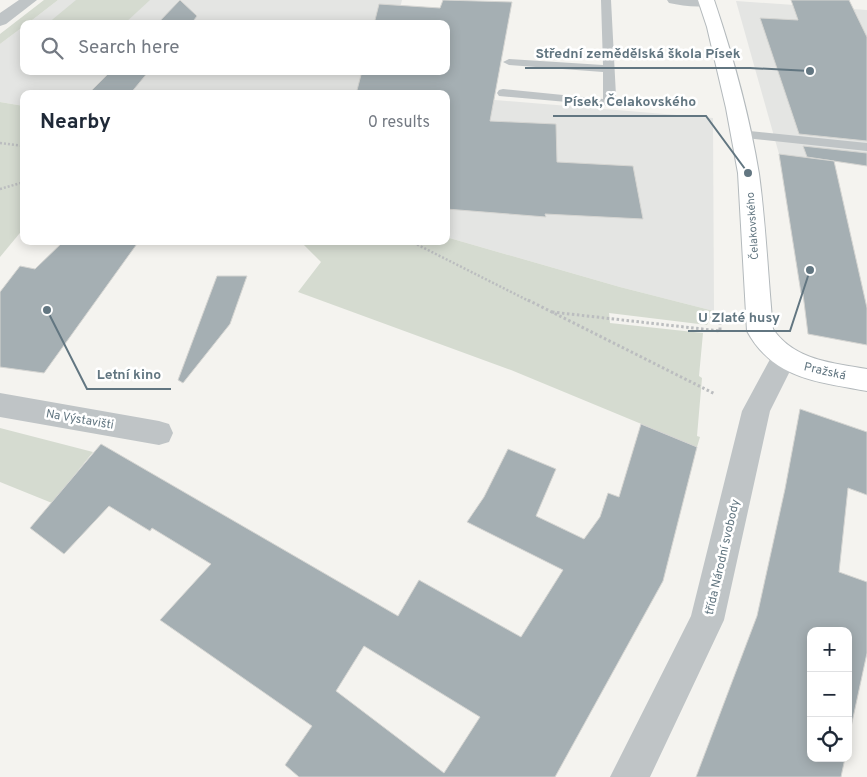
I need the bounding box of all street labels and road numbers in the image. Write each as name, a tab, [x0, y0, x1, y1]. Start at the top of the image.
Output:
street label: Čelakovského	[743, 192, 762, 260]
street label: Pražská	[802, 359, 847, 385]
street label: Na Výstavišti	[45, 406, 115, 434]
street label: třída Národní svobody	[702, 498, 744, 617]

